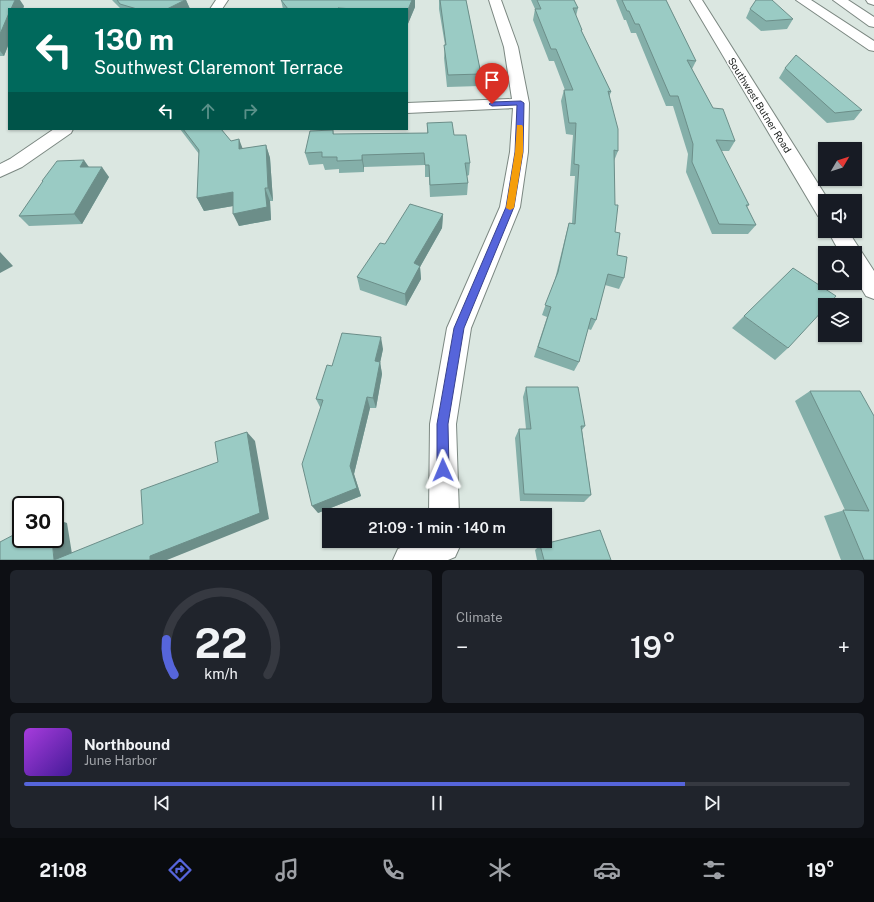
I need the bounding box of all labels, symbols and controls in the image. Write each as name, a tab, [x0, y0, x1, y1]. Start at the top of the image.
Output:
text: 130 m	[94, 23, 174, 56]
icon: left	[28, 24, 80, 76]
street label: Southwest Butner Road	[726, 55, 794, 155]
text: Southwest Claremont Terrace	[94, 57, 343, 78]
pin	[475, 63, 509, 104]
icon: arrive	[481, 69, 503, 91]
icon: left	[155, 100, 177, 122]
icon: ahead	[197, 100, 219, 122]
icon: right	[239, 100, 261, 122]
north arrow	[818, 142, 862, 186]
map controls	[818, 142, 862, 342]
button: sound	[818, 194, 862, 238]
button: search	[818, 246, 862, 290]
button: layers	[818, 298, 862, 342]
position arrow	[422, 449, 464, 491]
speed limit sign: 30	[12, 496, 64, 548]
text: 21:09 · 1 min · 140 m	[368, 519, 506, 536]
text: Climate	[456, 610, 503, 625]
text: 22	[195, 617, 247, 666]
text: 19°	[630, 629, 676, 665]
text: −	[456, 634, 468, 660]
text: +	[838, 634, 850, 660]
text: km/h	[204, 664, 238, 681]
text: Northbound	[84, 736, 170, 753]
text: June Harbor	[84, 753, 157, 768]
icon: previous	[151, 792, 173, 814]
icon: pause	[426, 792, 448, 814]
icon: next	[701, 792, 723, 814]
icon: directions	[166, 856, 194, 884]
icon: music	[273, 856, 301, 884]
icon: phone	[379, 856, 407, 884]
icon: climate	[486, 856, 514, 884]
icon: car	[593, 856, 621, 884]
icon: filters	[700, 856, 728, 884]
text: 21:08	[39, 860, 87, 881]
text: 19°	[806, 860, 835, 881]

